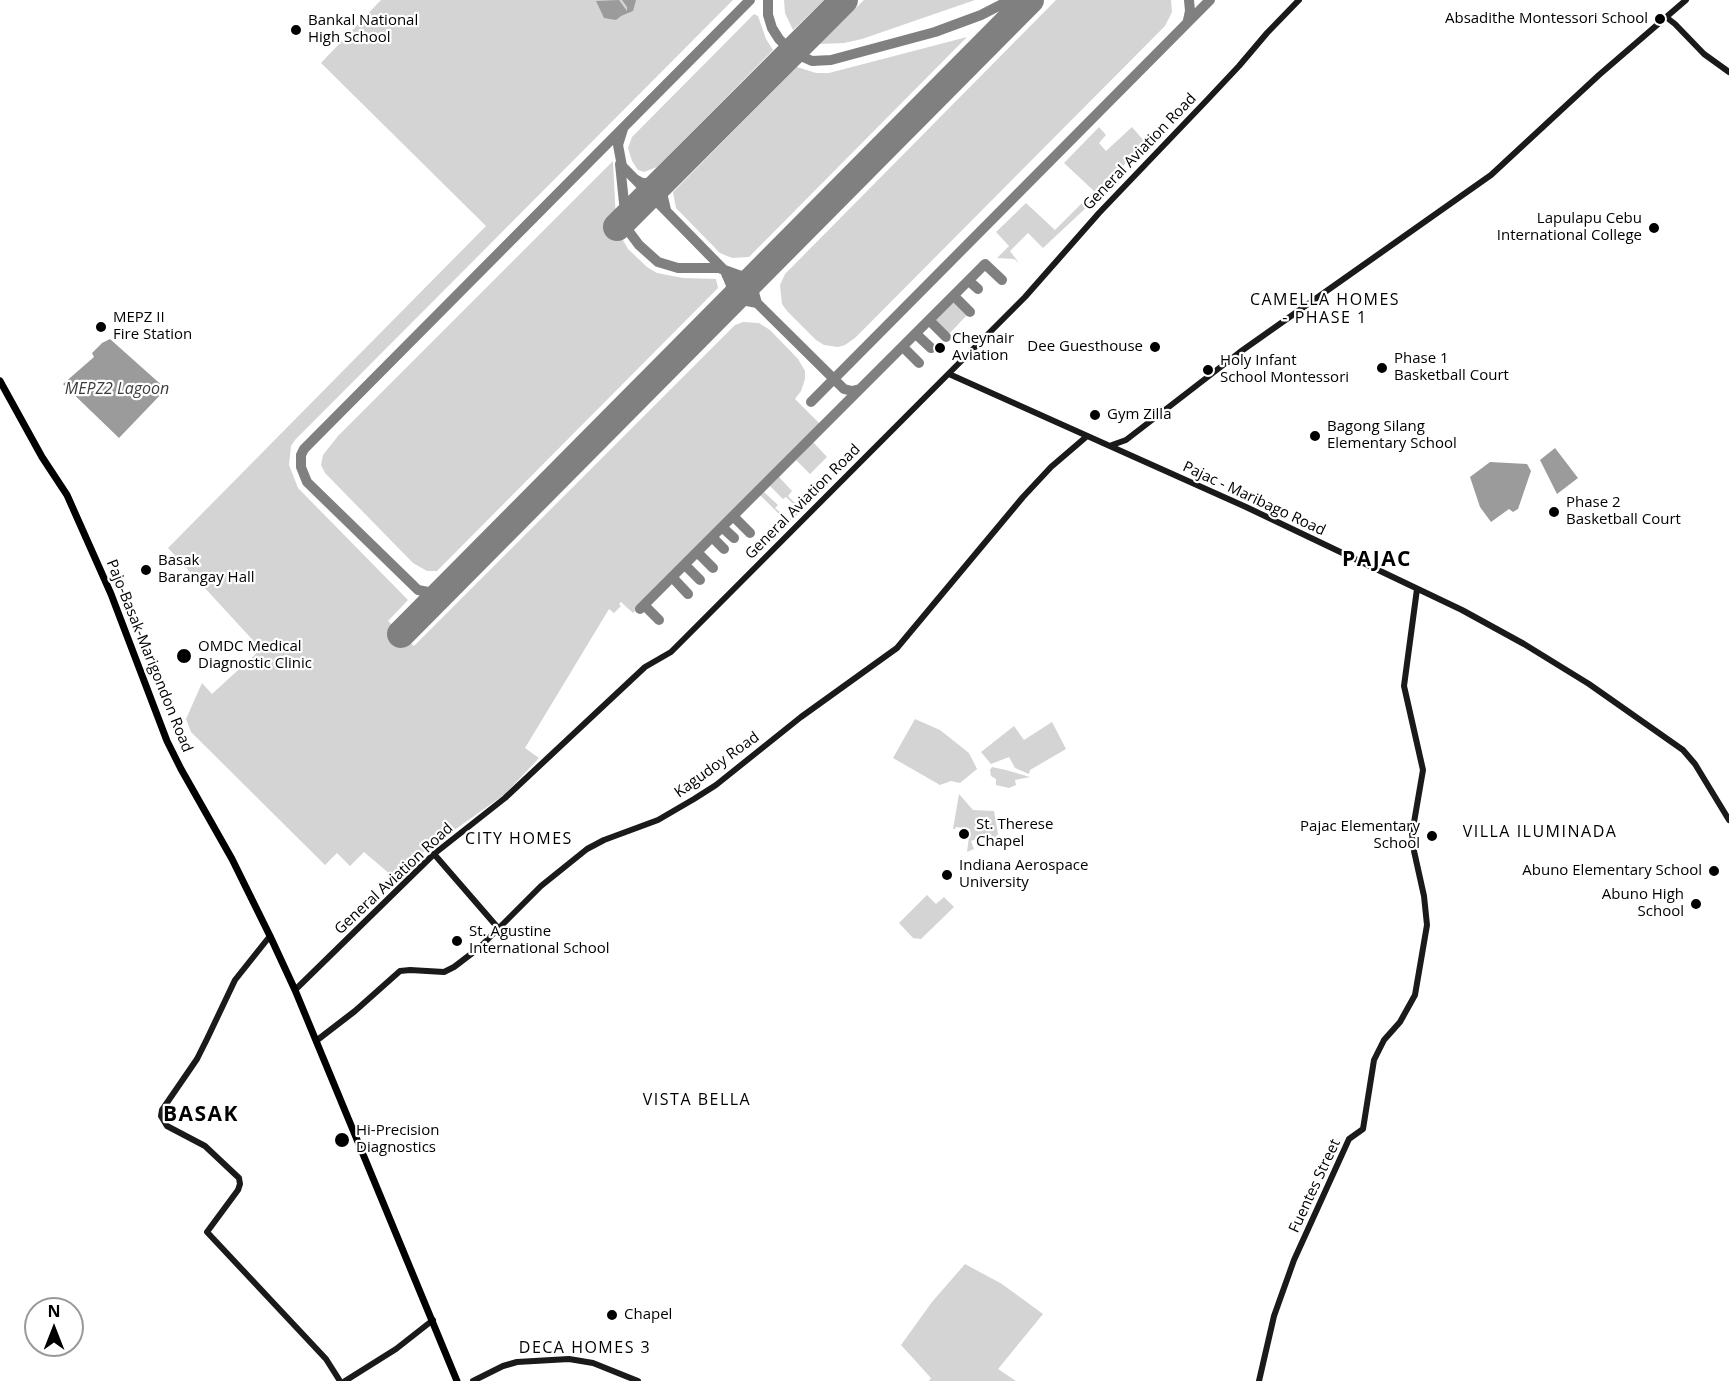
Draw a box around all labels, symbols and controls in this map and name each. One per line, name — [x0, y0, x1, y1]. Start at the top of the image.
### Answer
place label: Absadithe Montessori School — [1445, 10, 1648, 28]
place label: Bankal National High School — [308, 12, 418, 47]
marker: Absadithe Montessori School — [1653, 12, 1667, 26]
marker: Bankal National High School — [289, 23, 303, 37]
street label: General Aviation Road — [1080, 90, 1200, 214]
place label: Lapulapu Cebu International College — [1497, 210, 1642, 245]
marker: Lapulapu Cebu International College — [1647, 221, 1661, 235]
district label: CAMELLA HOMES - PHASE 1 — [1250, 290, 1400, 328]
place label: MEPZ II Fire Station — [113, 309, 192, 344]
marker: MEPZ II Fire Station — [94, 320, 108, 334]
place label: Cheynair Aviation — [952, 330, 1014, 365]
place label: Dee Guesthouse — [1027, 338, 1143, 356]
marker: Dee Guesthouse — [1148, 340, 1162, 354]
marker: Cheynair Aviation — [933, 341, 947, 355]
place label: Phase 1 Basketball Court — [1394, 350, 1509, 385]
place label: Holy Infant School Montessori — [1220, 352, 1349, 387]
marker: Phase 1 Basketball Court — [1375, 361, 1389, 375]
marker: Holy Infant School Montessori — [1201, 363, 1215, 377]
water label: MEPZ2 Lagoon — [65, 379, 169, 399]
place label: Gym Zilla — [1107, 406, 1171, 424]
marker: Gym Zilla — [1088, 408, 1102, 422]
place label: Bagong Silang Elementary School — [1327, 418, 1457, 453]
marker: Bagong Silang Elementary School — [1308, 429, 1322, 443]
street label: General Aviation Road — [742, 441, 864, 563]
street label: Pajac - Maribago Road — [1180, 458, 1328, 540]
place label: Phase 2 Basketball Court — [1566, 494, 1681, 529]
marker: Phase 2 Basketball Court — [1547, 505, 1561, 519]
district label: PAJAC — [1342, 547, 1412, 573]
place label: Basak Barangay Hall — [158, 552, 255, 587]
street label: Pajo-Basak-Marigondon Road — [102, 557, 196, 755]
marker: Basak Barangay Hall — [139, 563, 153, 577]
place label: OMDC Medical Diagnostic Clinic — [198, 638, 312, 673]
marker: OMDC Medical Diagnostic Clinic — [175, 647, 193, 665]
street label: Kagudoy Road — [671, 728, 763, 802]
place label: St. Therese Chapel — [976, 816, 1053, 851]
place label: Pajac Elementary School — [1300, 818, 1420, 853]
street label: General Aviation Road — [331, 819, 457, 939]
district label: VILLA ILUMINADA — [1463, 822, 1617, 842]
marker: St. Therese Chapel — [957, 827, 971, 841]
district label: CITY HOMES — [465, 829, 573, 849]
marker: Pajac Elementary School — [1425, 829, 1439, 843]
place label: Indiana Aerospace University — [959, 857, 1088, 892]
place label: Abuno Elementary School — [1522, 862, 1702, 880]
marker: Abuno Elementary School — [1707, 864, 1721, 878]
marker: Indiana Aerospace University — [940, 868, 954, 882]
place label: Abuno High School — [1602, 886, 1684, 921]
marker: Abuno High School — [1689, 897, 1703, 911]
place label: St. Agustine International School — [469, 923, 610, 958]
marker: St. Agustine International School — [450, 934, 464, 948]
district label: VISTA BELLA — [643, 1090, 751, 1110]
district label: BASAK — [163, 1102, 239, 1128]
place label: Hi-Precision Diagnostics — [356, 1122, 439, 1157]
marker: Hi-Precision Diagnostics — [333, 1131, 351, 1149]
street label: Fuentes Street — [1285, 1136, 1345, 1236]
north arrow — [24, 1297, 84, 1357]
text: N — [47, 1300, 61, 1322]
place label: Chapel — [624, 1306, 672, 1324]
marker: Chapel — [605, 1308, 619, 1322]
district label: DECA HOMES 3 — [519, 1338, 651, 1358]

